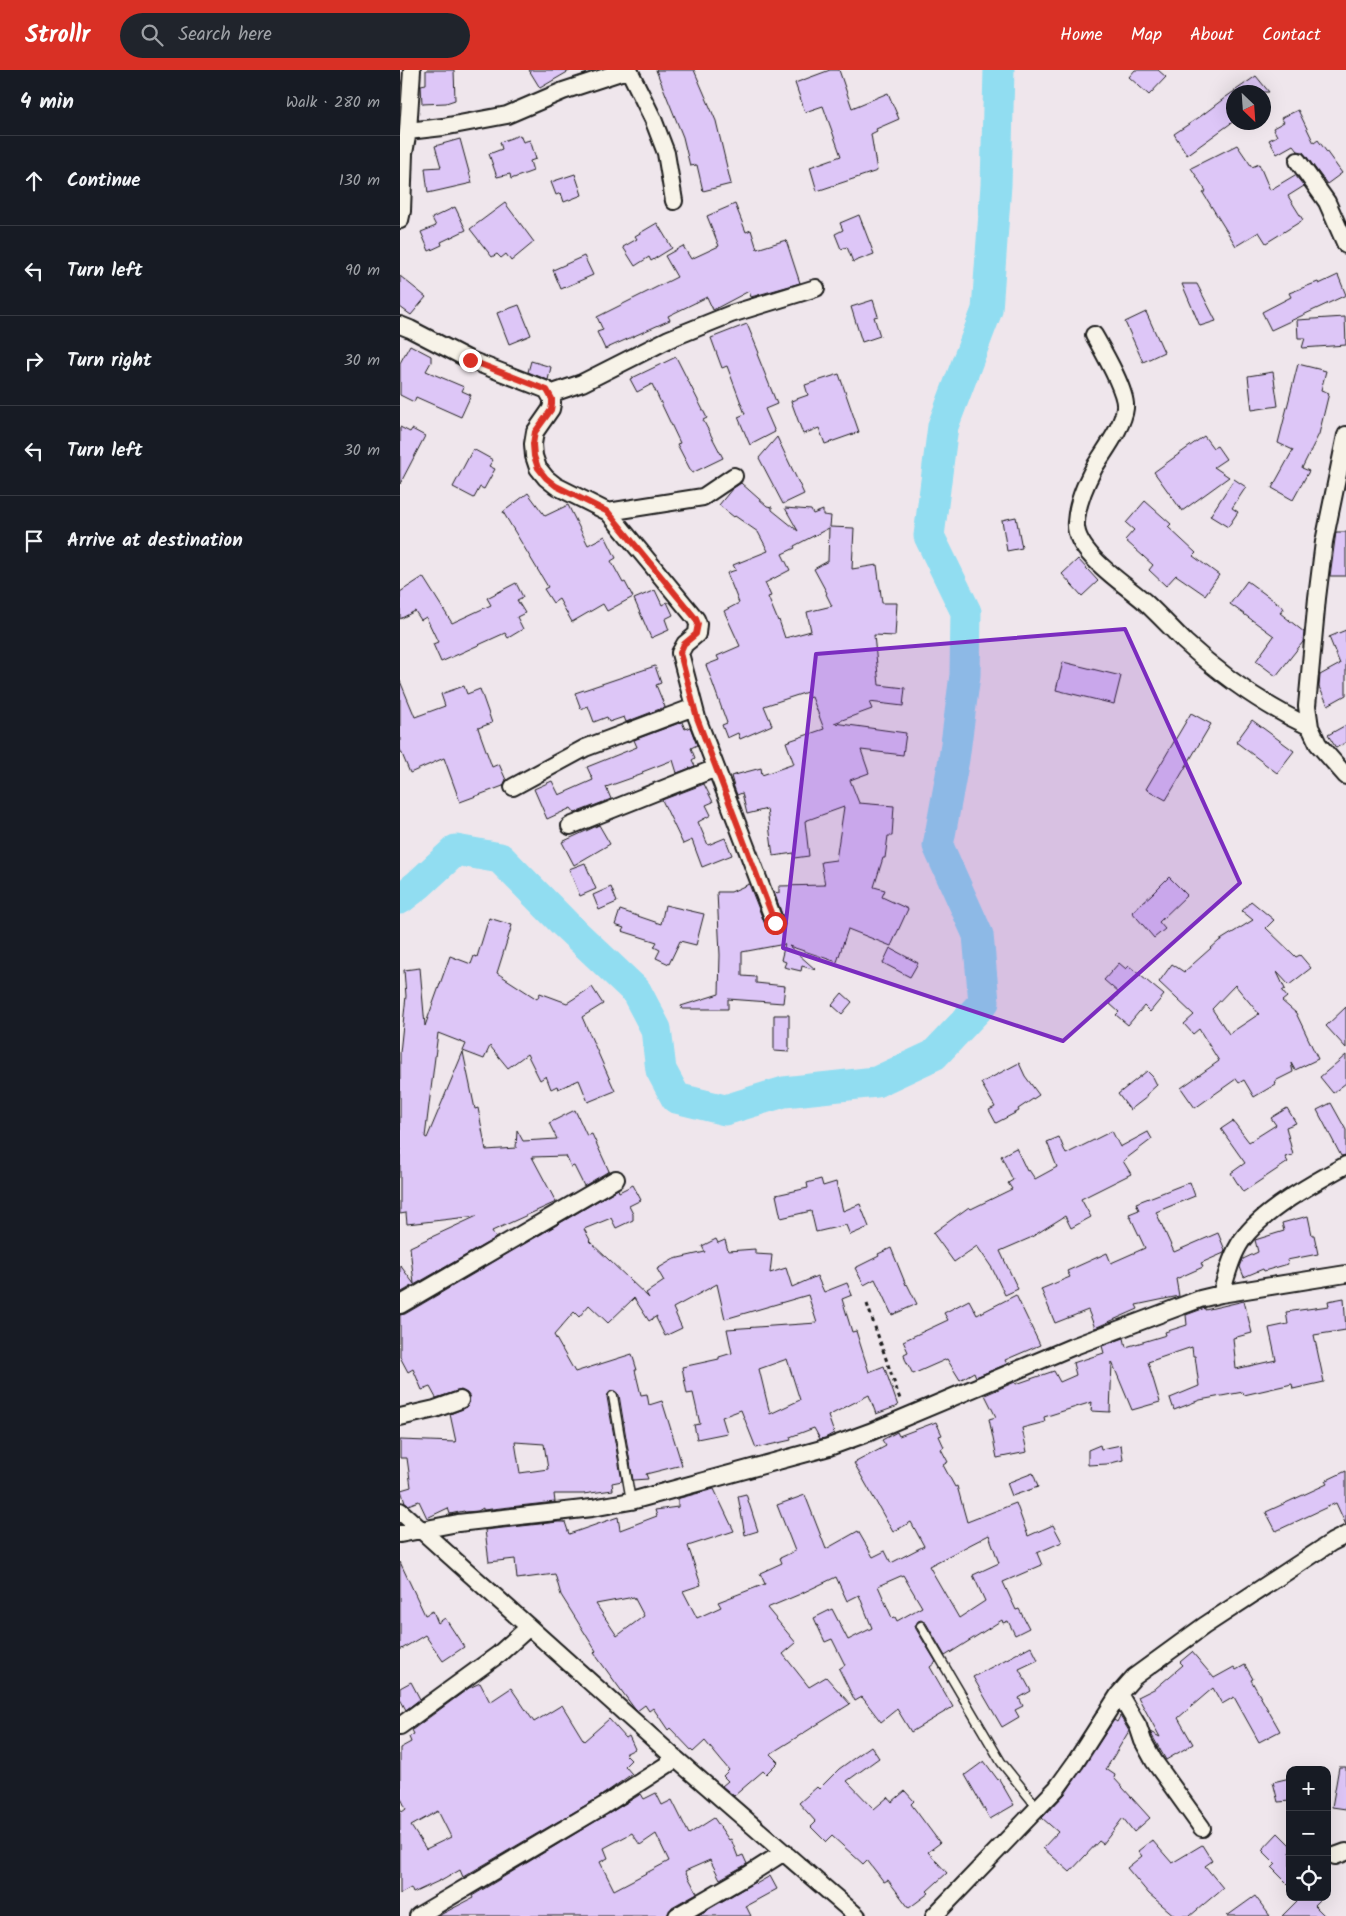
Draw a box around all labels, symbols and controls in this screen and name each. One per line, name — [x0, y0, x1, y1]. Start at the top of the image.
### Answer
search box — [120, 13, 470, 58]
text: Strollr — [25, 16, 90, 55]
text: Search here — [178, 20, 272, 50]
icon: search — [138, 21, 166, 49]
text: Home — [1060, 21, 1103, 50]
text: Map — [1131, 21, 1162, 50]
text: About — [1190, 21, 1234, 50]
text: Contact — [1262, 21, 1321, 50]
north arrow — [1226, 85, 1271, 130]
text: 4 min — [20, 86, 74, 119]
text: Walk · 280 m — [286, 90, 380, 115]
text: Continue — [67, 166, 140, 196]
icon: ahead — [20, 167, 48, 195]
text: 130 m — [339, 168, 380, 193]
text: Turn left — [67, 256, 142, 286]
icon: left — [20, 257, 48, 285]
text: 90 m — [345, 258, 380, 283]
text: Turn right — [67, 346, 152, 376]
icon: right — [20, 347, 48, 375]
text: 30 m — [344, 348, 380, 373]
route end — [459, 349, 482, 372]
text: Turn left — [67, 436, 142, 466]
icon: left — [20, 437, 48, 465]
text: 30 m — [344, 438, 380, 463]
text: Arrive at destination — [67, 526, 243, 556]
icon: arrive — [20, 527, 48, 555]
route start — [764, 912, 787, 935]
map controls — [1286, 1766, 1331, 1901]
button: + — [1286, 1766, 1331, 1811]
button: − — [1286, 1811, 1331, 1856]
button: locate — [1286, 1856, 1331, 1901]

